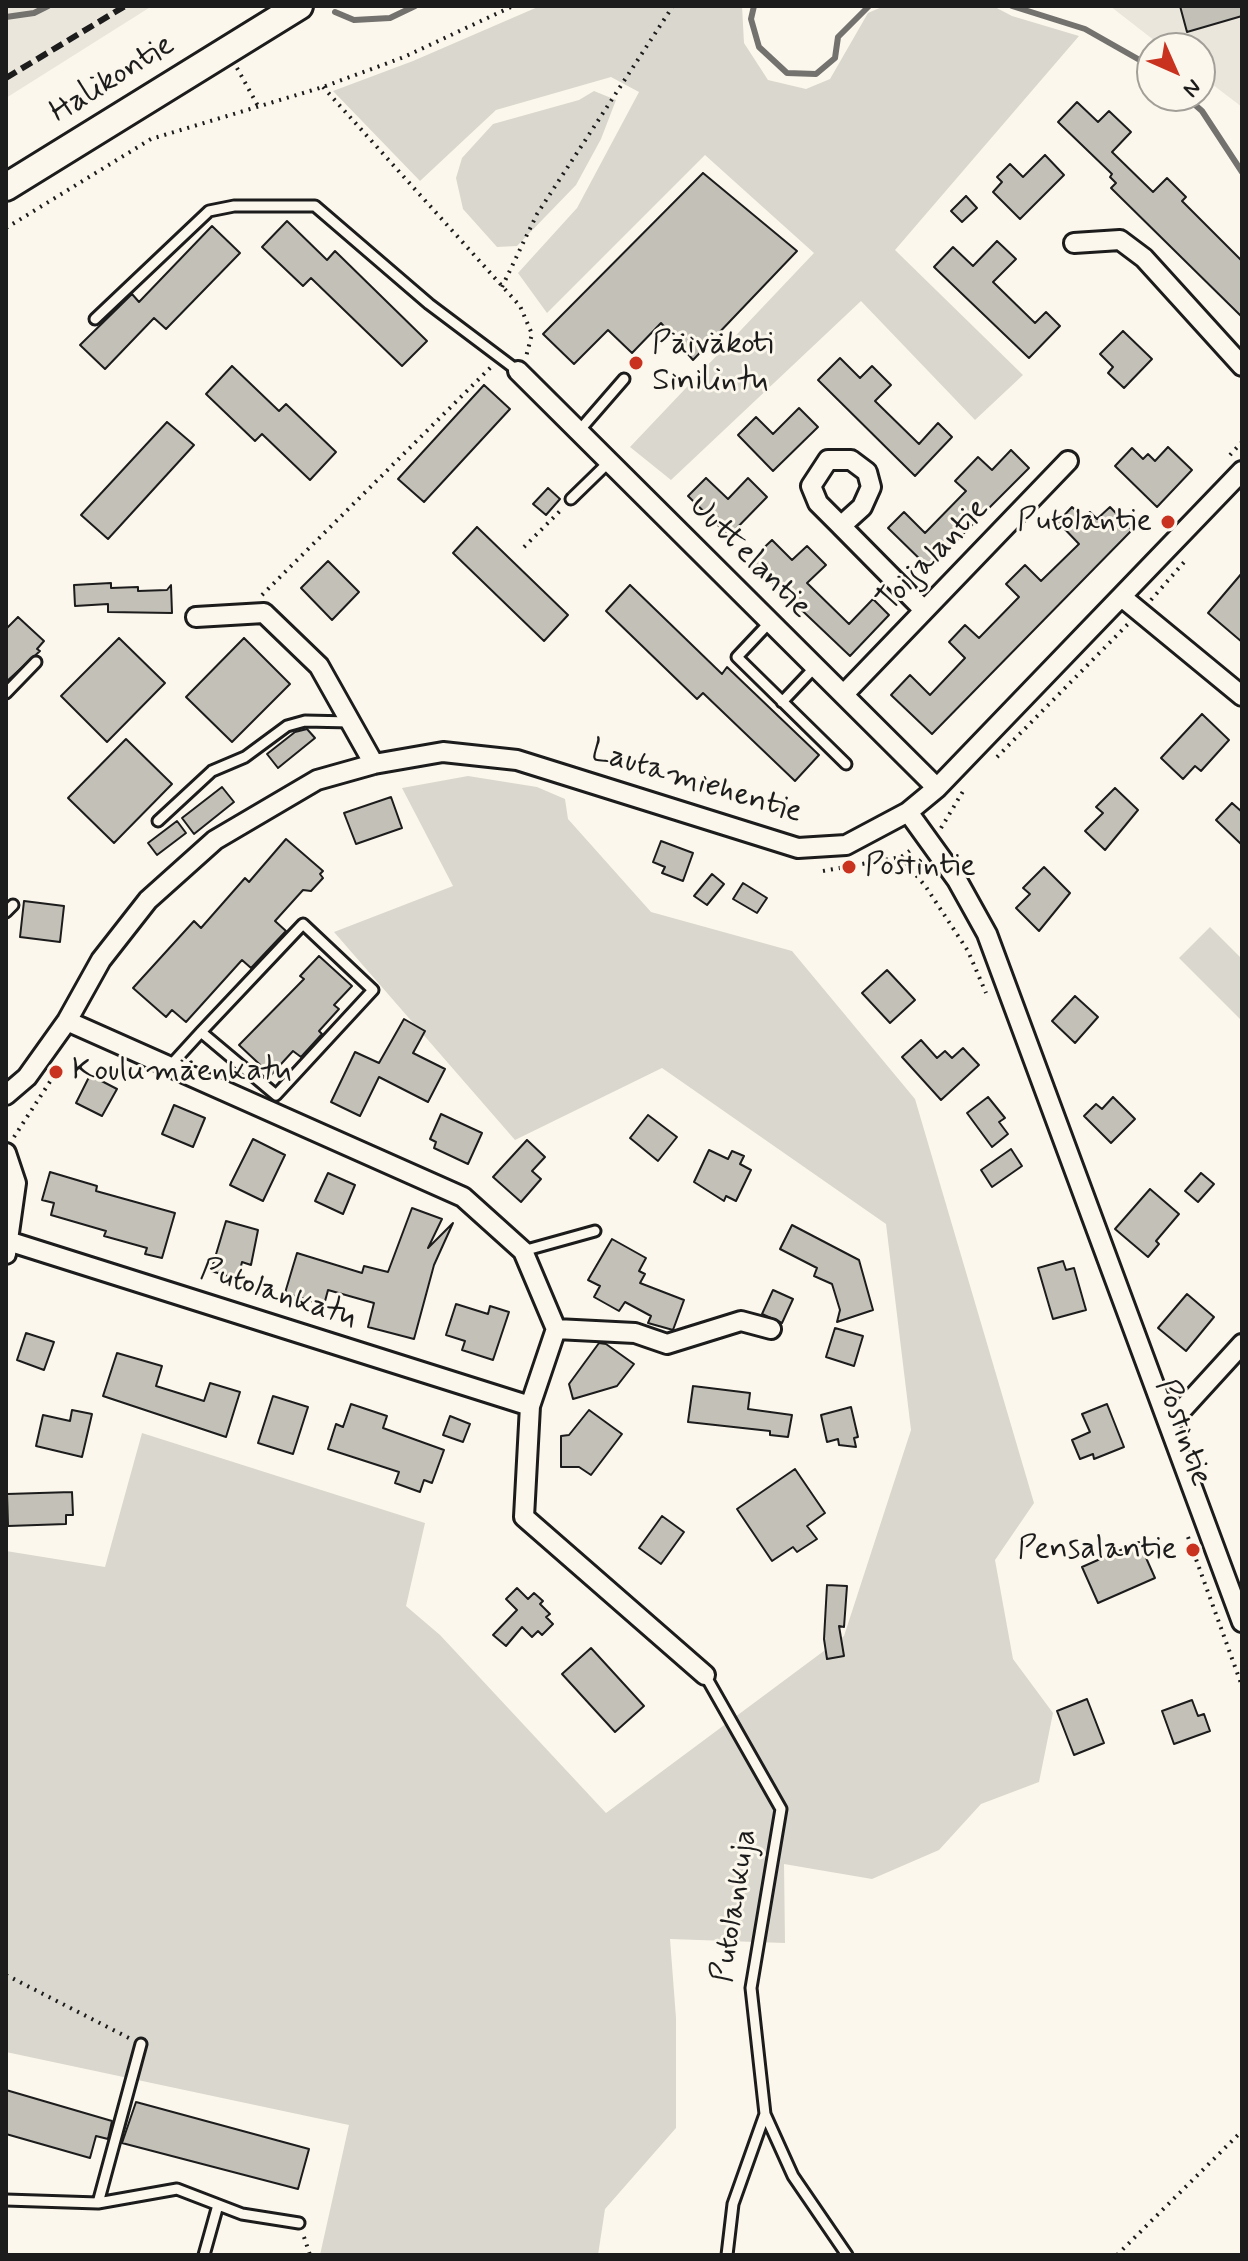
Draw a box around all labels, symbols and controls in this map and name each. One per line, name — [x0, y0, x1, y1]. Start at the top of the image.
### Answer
street label: Halikontie — [44, 27, 182, 133]
north arrow — [1136, 32, 1216, 112]
text: N — [1176, 72, 1207, 103]
place label: Päiväkoti Sinilintu — [652, 326, 773, 401]
marker: Päiväkoti Sinilintu — [627, 354, 645, 372]
street label: Uuttelantie — [680, 489, 818, 627]
street label: Toijalantie — [870, 491, 998, 621]
place label: Putolantie — [1017, 503, 1152, 541]
marker: Putolantie — [1159, 513, 1177, 531]
street label: Lautamiehentie — [586, 733, 806, 833]
place label: Postintie — [865, 848, 976, 886]
marker: Postintie — [840, 858, 858, 876]
place label: Koulumäenkatu — [72, 1053, 291, 1091]
marker: Koulumäenkatu — [47, 1063, 65, 1081]
street label: Putolankatu — [195, 1252, 361, 1338]
street label: Postintie — [1145, 1374, 1219, 1492]
place label: Pensalantie — [1018, 1531, 1177, 1569]
marker: Pensalantie — [1184, 1541, 1202, 1559]
street label: Putolankuja — [705, 1827, 767, 1985]

